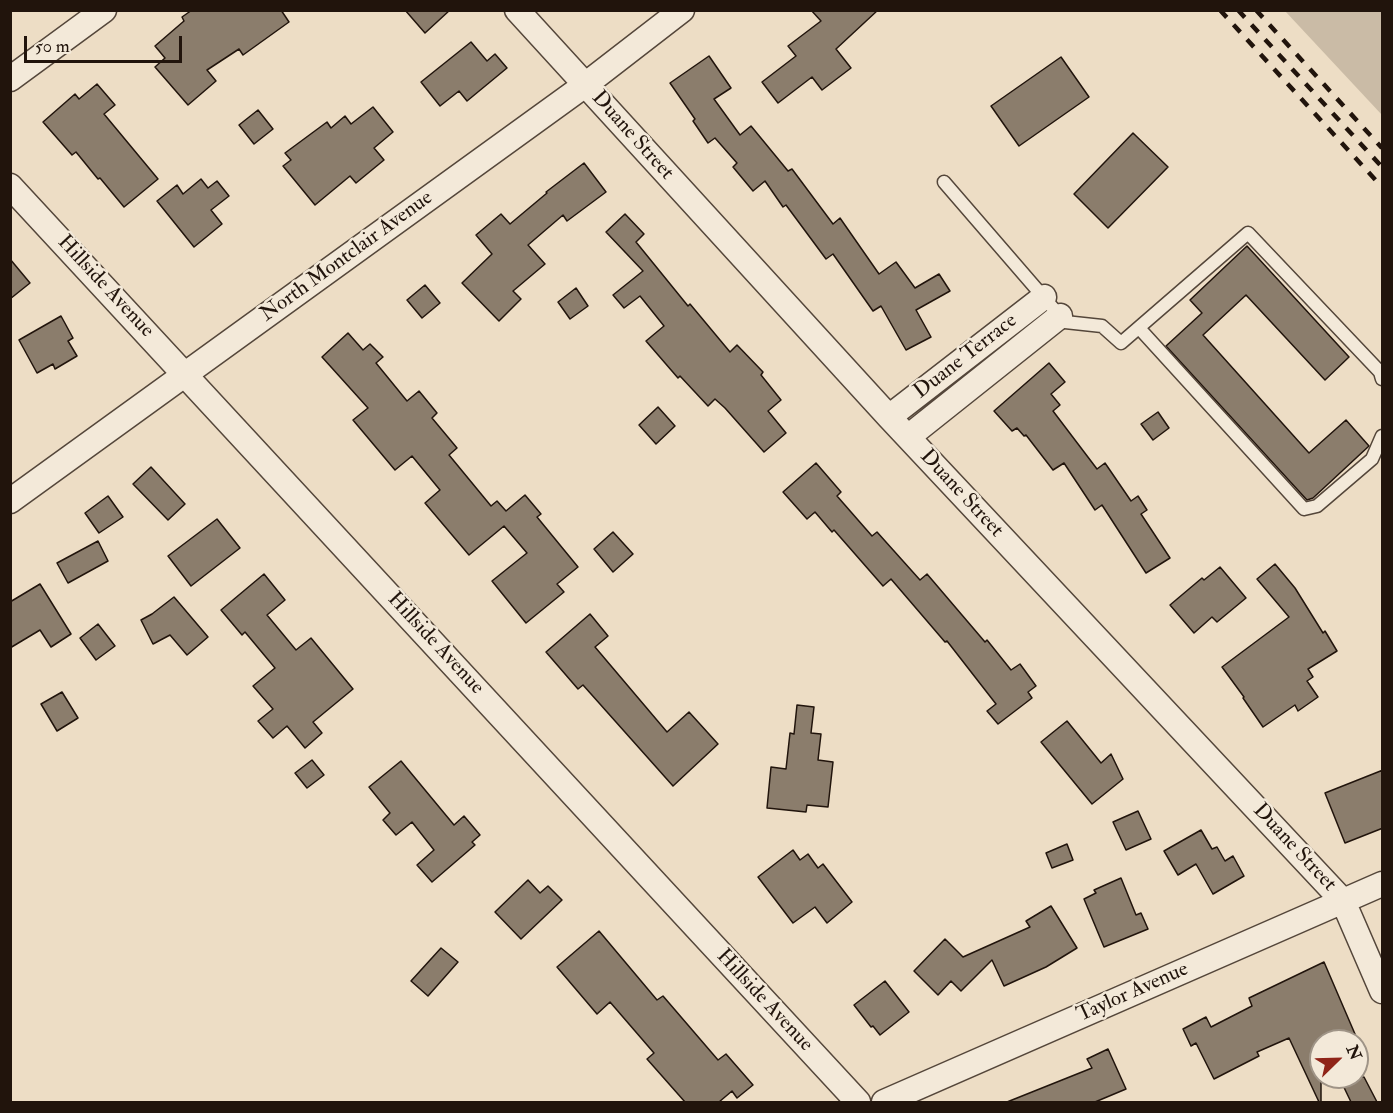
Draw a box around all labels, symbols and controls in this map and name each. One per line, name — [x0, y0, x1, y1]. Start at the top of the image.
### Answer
scale bar — [27, 24, 184, 62]
text: 50 m — [35, 35, 70, 58]
street label: Duane Street — [585, 86, 679, 186]
street label: North Montclair Avenue — [256, 186, 438, 328]
street label: Hillside Avenue — [51, 231, 159, 343]
street label: Duane Terrace — [909, 309, 1023, 405]
street label: Duane Street — [914, 445, 1008, 543]
street label: Hillside Avenue — [381, 588, 489, 700]
street label: Duane Street — [1247, 799, 1341, 897]
street label: Hillside Avenue — [710, 945, 818, 1057]
street label: Taylor Avenue — [1073, 957, 1193, 1029]
north arrow — [1309, 1029, 1369, 1089]
text: N — [1342, 1042, 1366, 1063]

